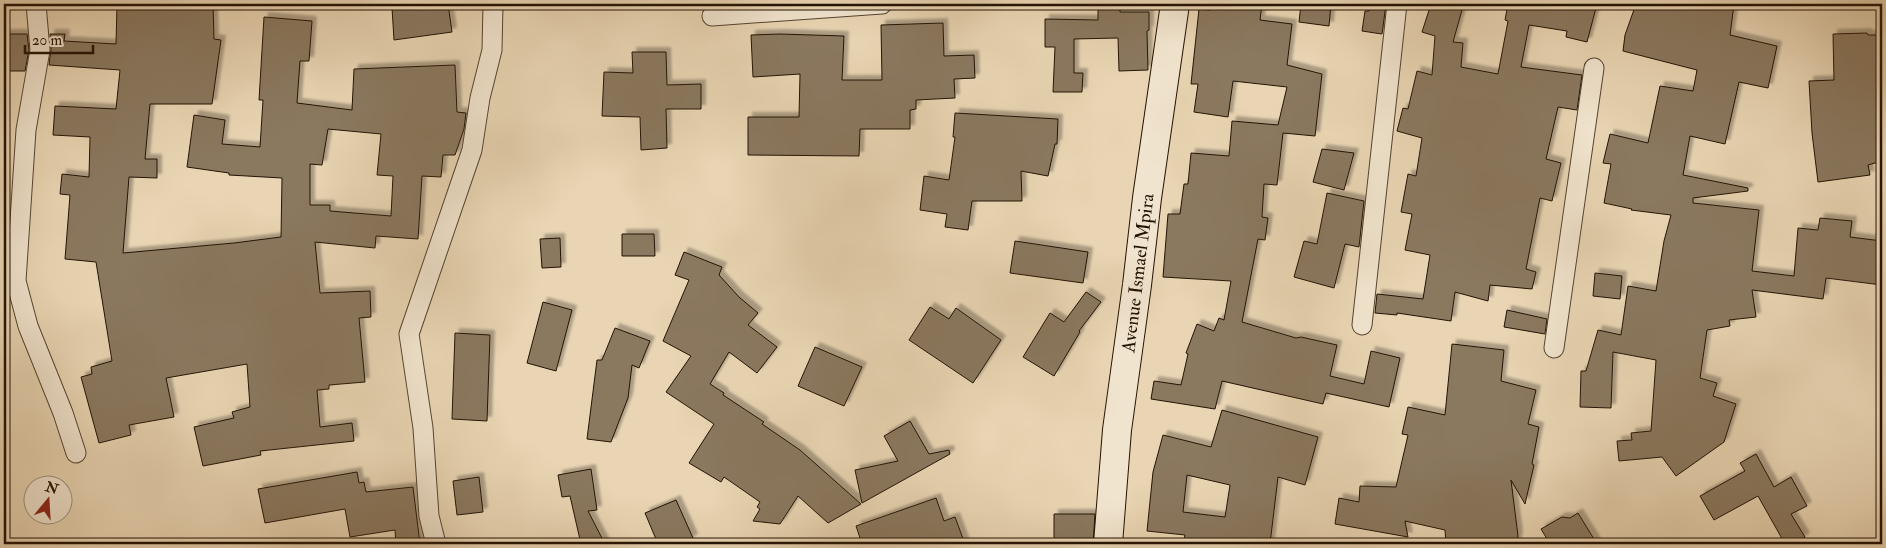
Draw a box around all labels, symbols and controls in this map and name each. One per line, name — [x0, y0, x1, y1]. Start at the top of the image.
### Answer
scale bar — [25, 22, 92, 54]
text: 20 m — [32, 31, 62, 50]
street label: Avenue Ismael Mpira — [1116, 192, 1161, 355]
north arrow — [22, 476, 72, 526]
text: N — [42, 478, 61, 498]

